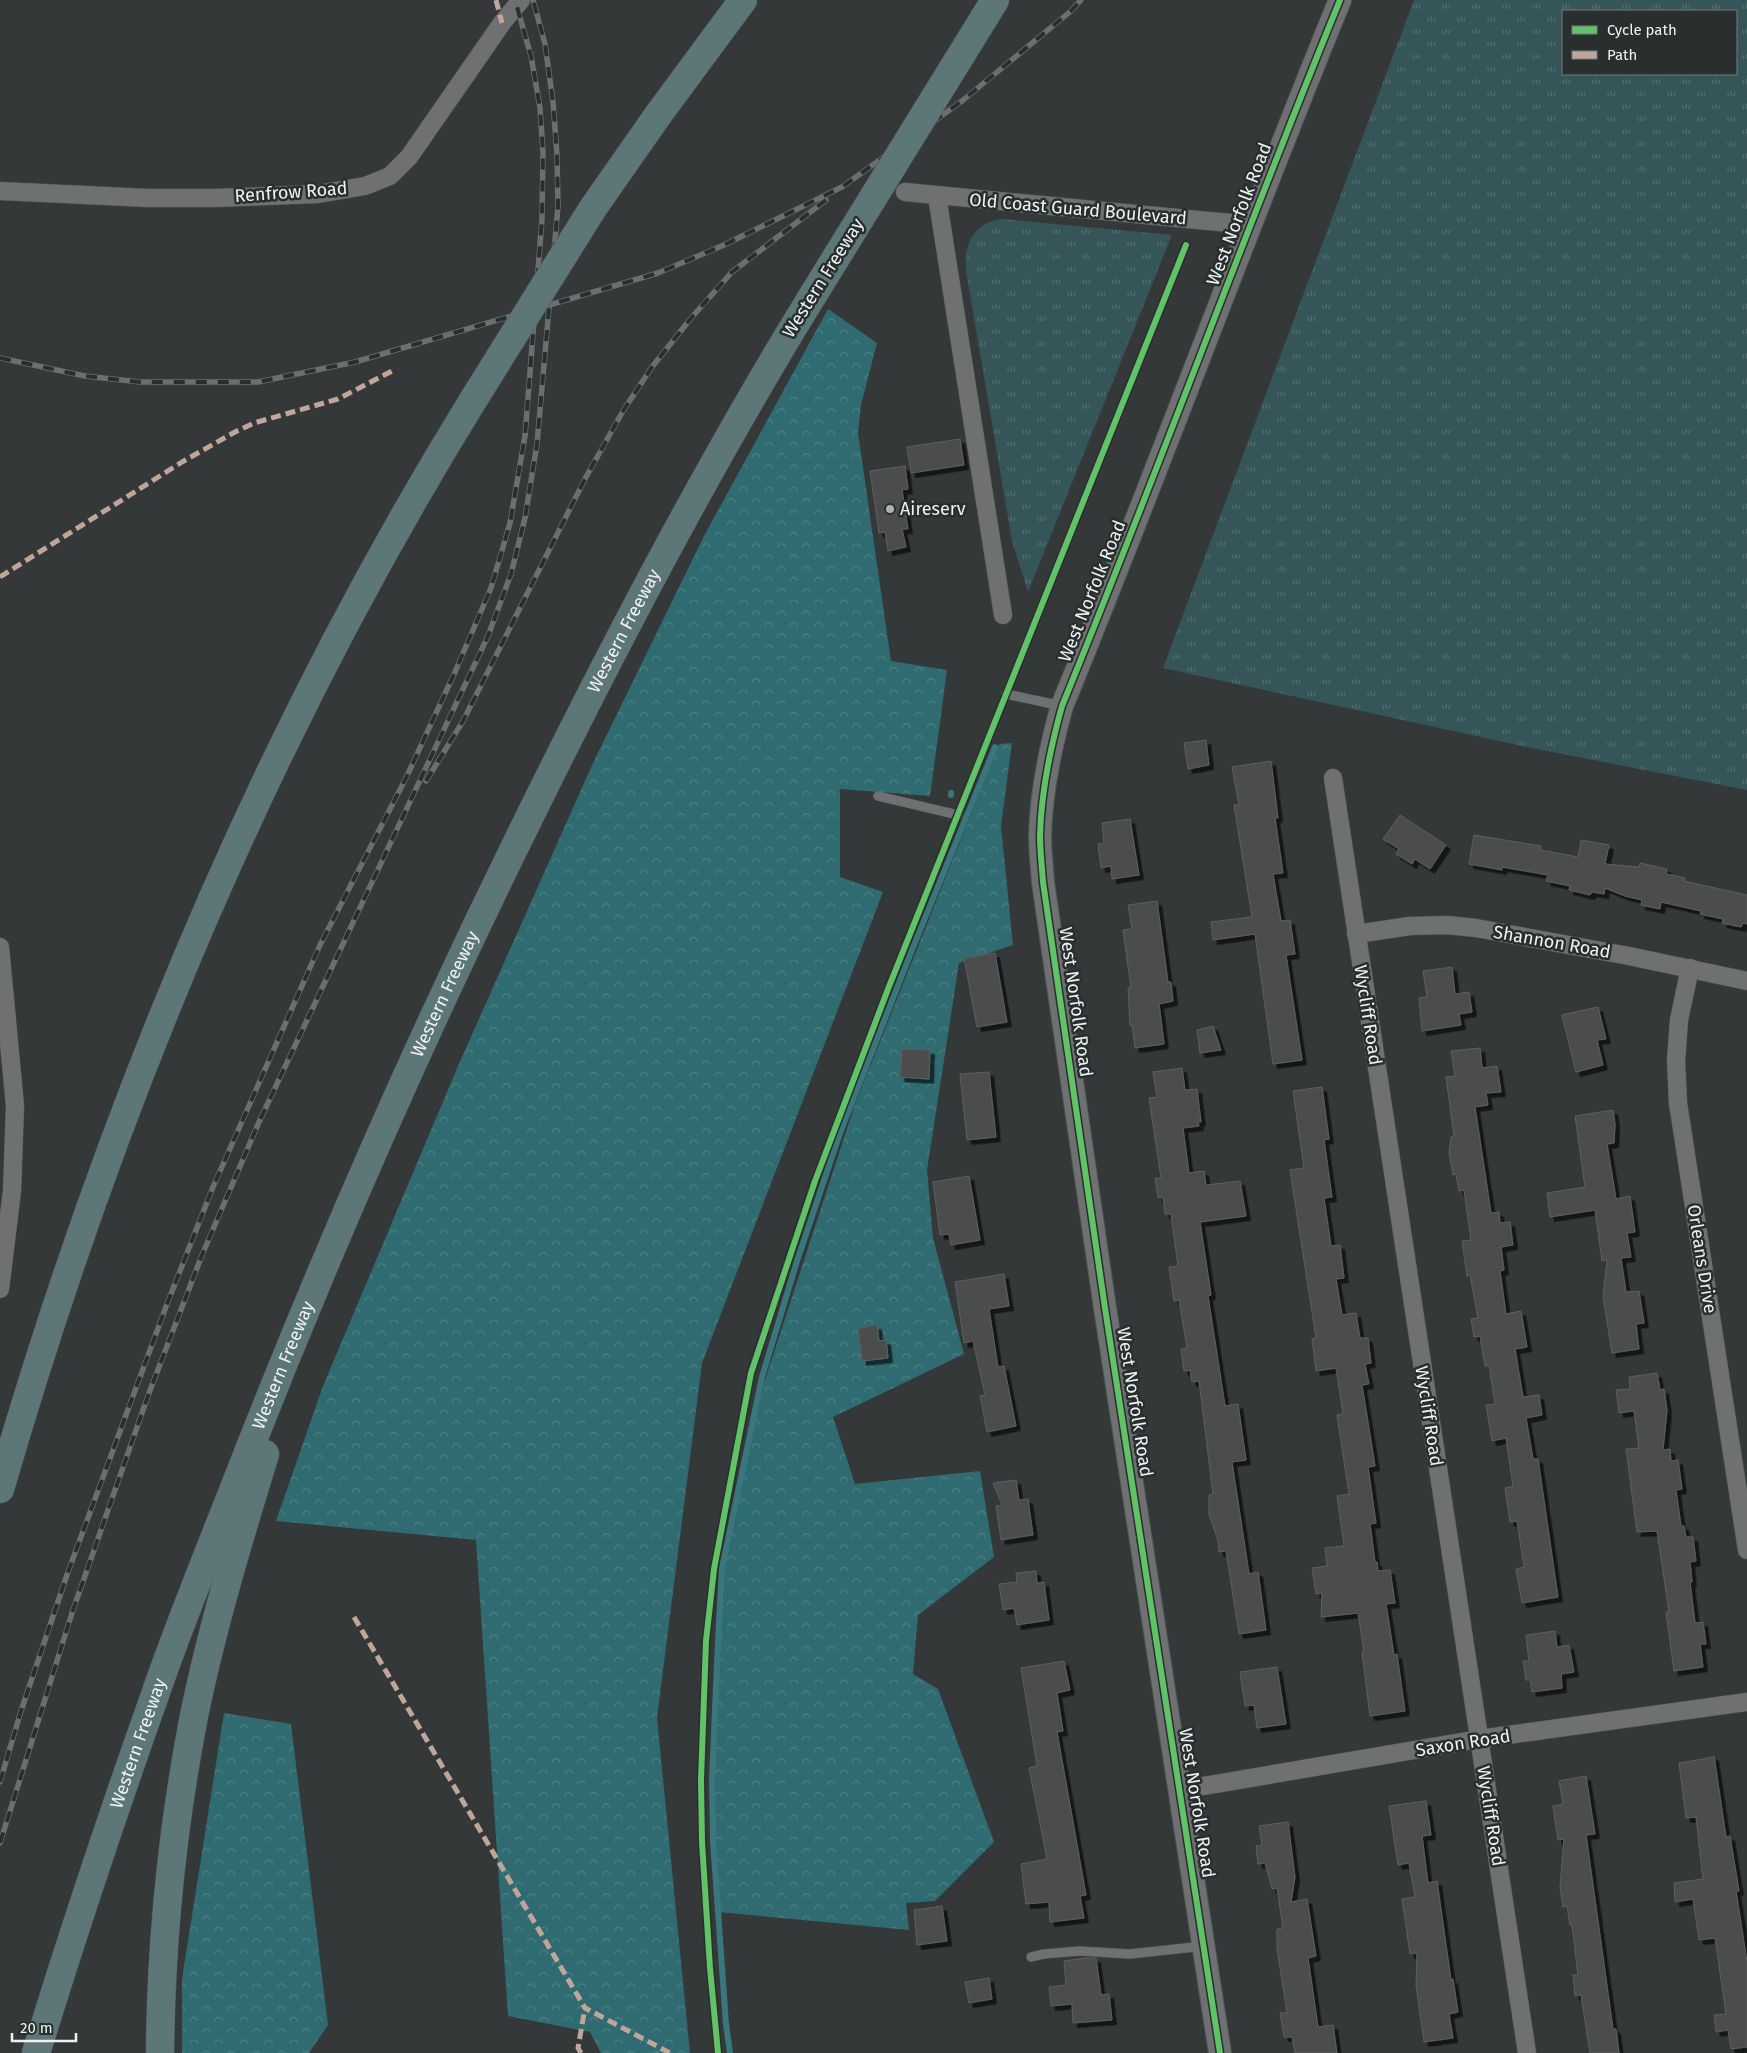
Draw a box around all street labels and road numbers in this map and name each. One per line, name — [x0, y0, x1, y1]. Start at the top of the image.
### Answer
street label: West Norfolk Road — [1202, 140, 1276, 288]
street label: Renfrow Road — [234, 177, 348, 207]
street label: Old Coast Guard Boulevard — [968, 189, 1188, 229]
street label: Western Freeway — [778, 214, 869, 342]
street label: West Norfolk Road — [1054, 517, 1130, 665]
street label: Western Freeway — [583, 565, 665, 696]
street label: Shannon Road — [1492, 921, 1612, 963]
street label: West Norfolk Road — [1055, 926, 1097, 1078]
street label: Western Freeway — [406, 927, 484, 1061]
street label: Wycliff Road — [1349, 963, 1387, 1067]
street label: Orleans Drive — [1683, 1203, 1721, 1315]
street label: Western Freeway — [247, 1298, 319, 1433]
street label: West Norfolk Road — [1112, 1326, 1158, 1478]
street label: Wycliff Road — [1410, 1364, 1448, 1468]
street label: Western Freeway — [105, 1675, 171, 1811]
street label: Saxon Road — [1414, 1725, 1512, 1761]
street label: West Norfolk Road — [1174, 1727, 1220, 1879]
street label: Wycliff Road — [1472, 1764, 1510, 1868]

